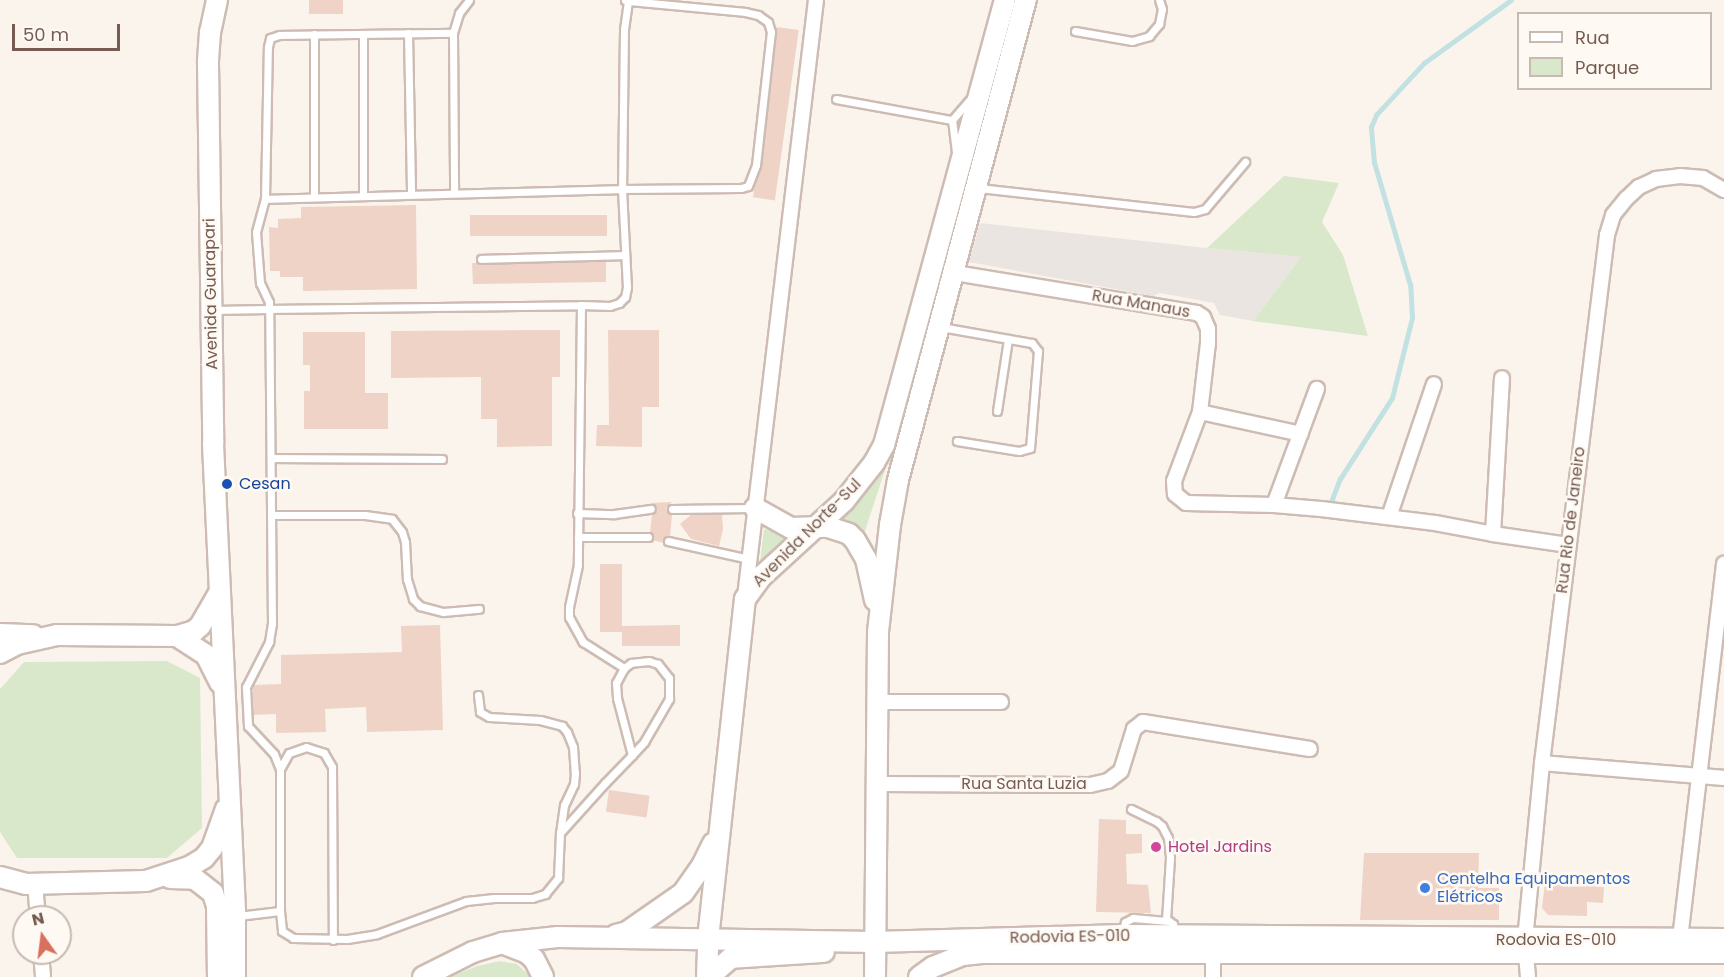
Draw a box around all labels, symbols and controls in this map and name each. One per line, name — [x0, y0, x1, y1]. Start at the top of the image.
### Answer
scale bar — [15, 12, 123, 50]
legend — [1517, 12, 1712, 90]
text: 50 m — [23, 22, 69, 47]
text: Rua — [1575, 25, 1610, 50]
text: Parque — [1575, 55, 1639, 80]
street label: Avenida Guarapari — [200, 218, 222, 370]
street label: Rua Manaus — [1090, 286, 1192, 322]
street label: Rua Rio de Janeiro — [1552, 445, 1590, 595]
place label: Cesan — [239, 474, 291, 494]
street label: Avenida Norte-Sul — [749, 475, 865, 591]
marker: Cesan — [220, 477, 234, 491]
street label: Rua Santa Luzia — [961, 774, 1087, 794]
place label: Hotel Jardins — [1168, 837, 1272, 857]
marker: Hotel Jardins — [1149, 840, 1163, 854]
place label: Centelha Equipamentos Elétricos — [1437, 869, 1630, 907]
marker: Centelha Equipamentos Elétricos — [1418, 881, 1432, 895]
north arrow — [12, 905, 72, 965]
text: N — [29, 906, 47, 932]
street label: Rodovia ES-010 — [1010, 926, 1130, 948]
street label: Rodovia ES-010 — [1496, 930, 1616, 950]

